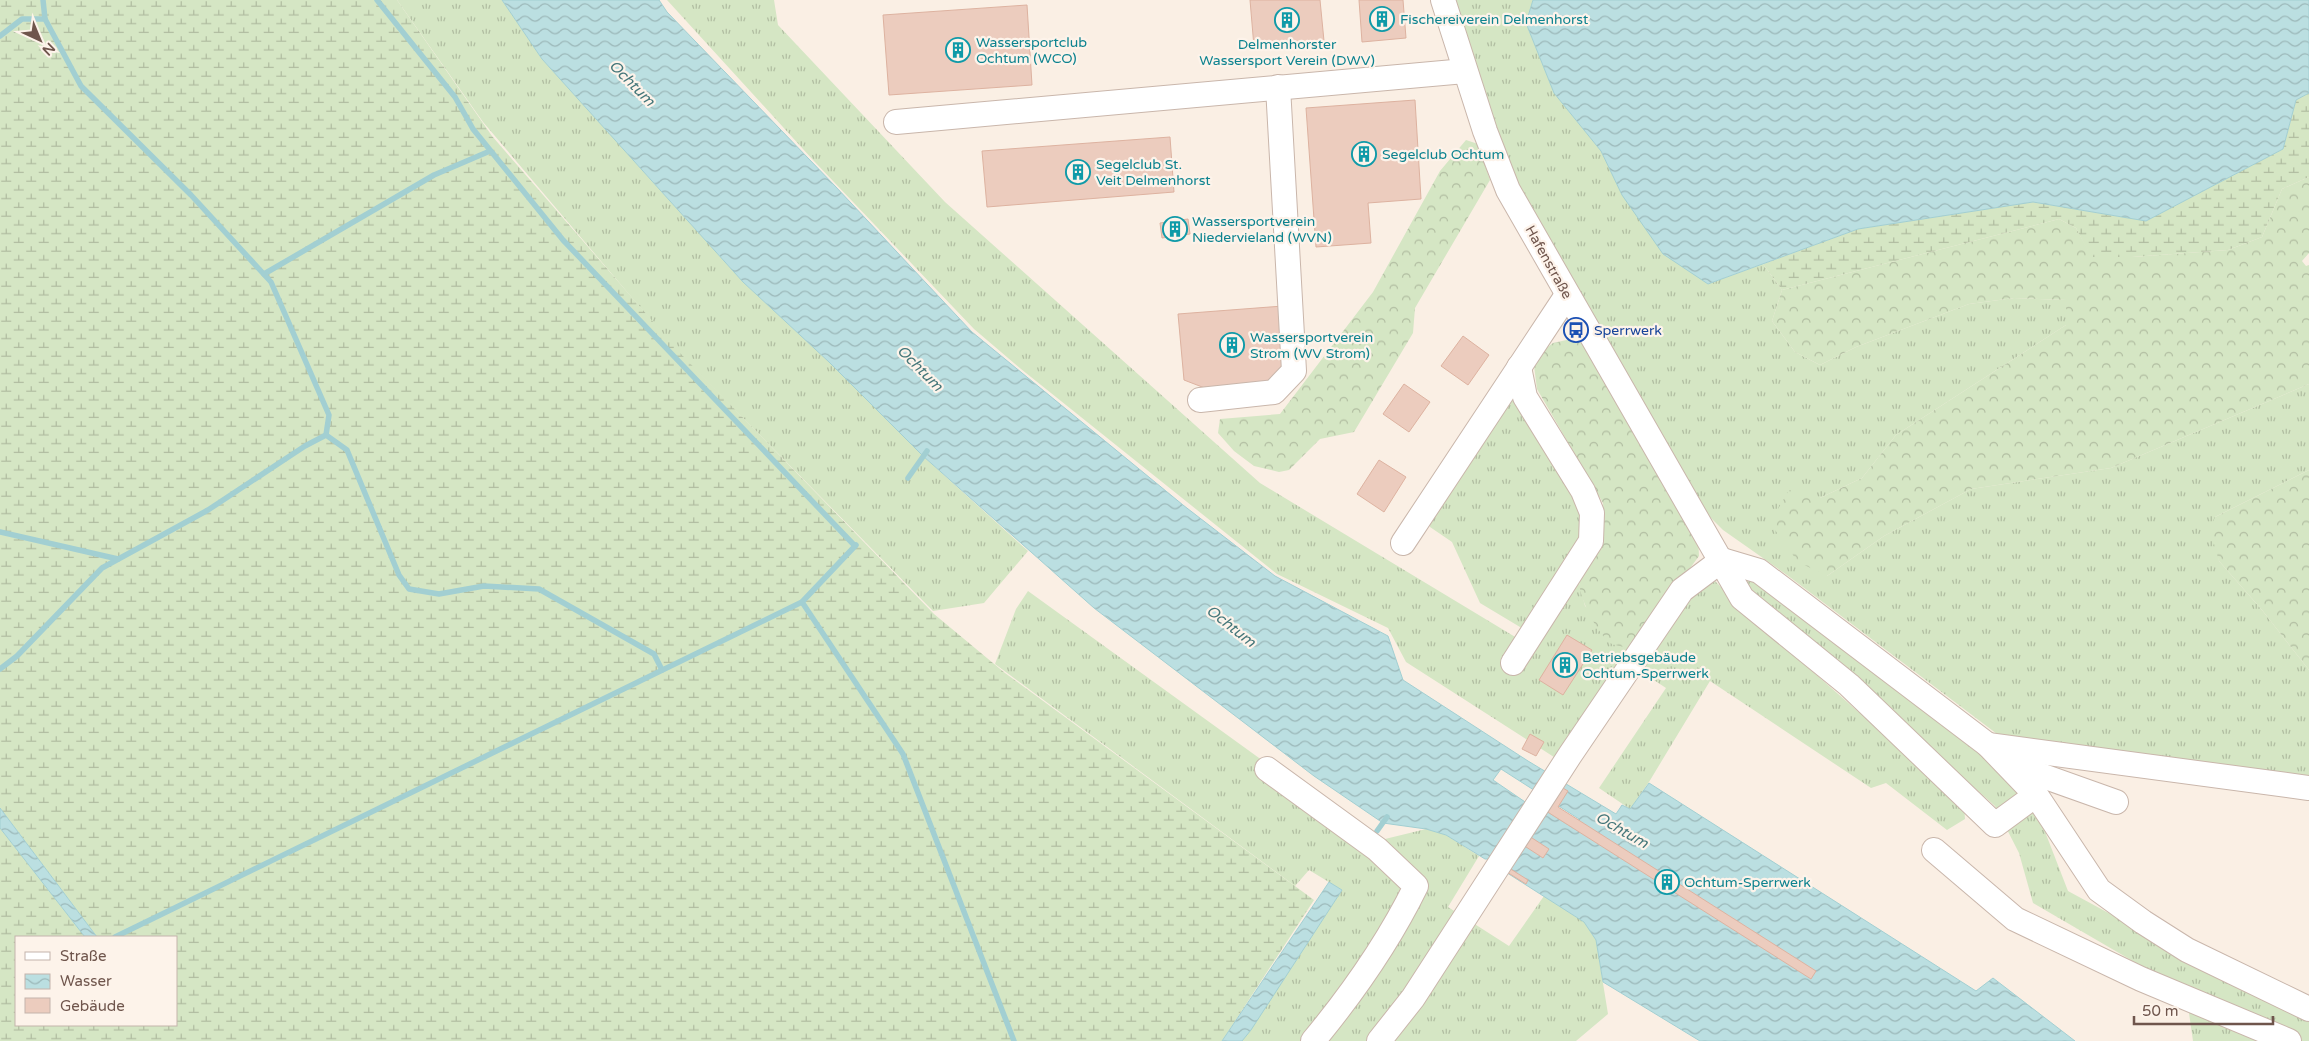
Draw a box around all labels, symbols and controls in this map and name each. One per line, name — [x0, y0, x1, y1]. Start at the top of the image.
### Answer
building icon: Fischereiverein Delmenhorst — [1369, 6, 1395, 32]
building icon: Delmenhorster Wassersport Verein (DWV) — [1274, 7, 1300, 33]
place label: Fischereiverein Delmenhorst — [1400, 11, 1589, 28]
north arrow — [15, 15, 65, 65]
place label: Wassersportclub Ochtum (WCO) — [976, 34, 1087, 67]
place label: Delmenhorster Wassersport Verein (DWV) — [1199, 36, 1375, 69]
building icon: Wassersportclub Ochtum (WCO) — [945, 37, 971, 63]
text: N — [39, 39, 59, 59]
water label: Ochtum — [605, 56, 660, 111]
building icon: Segelclub Ochtum — [1351, 141, 1377, 167]
place label: Segelclub Ochtum — [1382, 146, 1504, 163]
place label: Segelclub St. Veit Delmenhorst — [1096, 156, 1211, 189]
building icon: Segelclub St. Veit Delmenhorst — [1065, 159, 1091, 185]
place label: Wassersportverein Niedervieland (WVN) — [1192, 213, 1332, 246]
building icon: Wassersportverein Niedervieland (WVN) — [1162, 216, 1188, 242]
street label: Hafenstraße — [1521, 223, 1576, 302]
bus stop icon: Sperrwerk — [1563, 317, 1589, 343]
place label: Sperrwerk — [1594, 322, 1662, 339]
place label: Wassersportverein Strom (WV Strom) — [1250, 329, 1373, 362]
building icon: Wassersportverein Strom (WV Strom) — [1219, 332, 1245, 358]
water label: Ochtum — [893, 341, 948, 396]
water label: Ochtum — [1203, 601, 1260, 652]
place label: Betriebsgebäude Ochtum-Sperrwerk — [1582, 649, 1709, 682]
building icon: Betriebsgebäude Ochtum-Sperrwerk — [1552, 652, 1578, 678]
water label: Ochtum — [1593, 808, 1652, 853]
building icon: Ochtum-Sperrwerk — [1654, 869, 1680, 895]
place label: Ochtum-Sperrwerk — [1684, 874, 1811, 891]
legend — [15, 936, 178, 1026]
text: Straße — [60, 947, 106, 965]
text: Wasser — [60, 972, 112, 990]
scale bar — [2134, 994, 2273, 1026]
text: Gebäude — [60, 997, 125, 1015]
text: 50 m — [2142, 1002, 2179, 1020]

